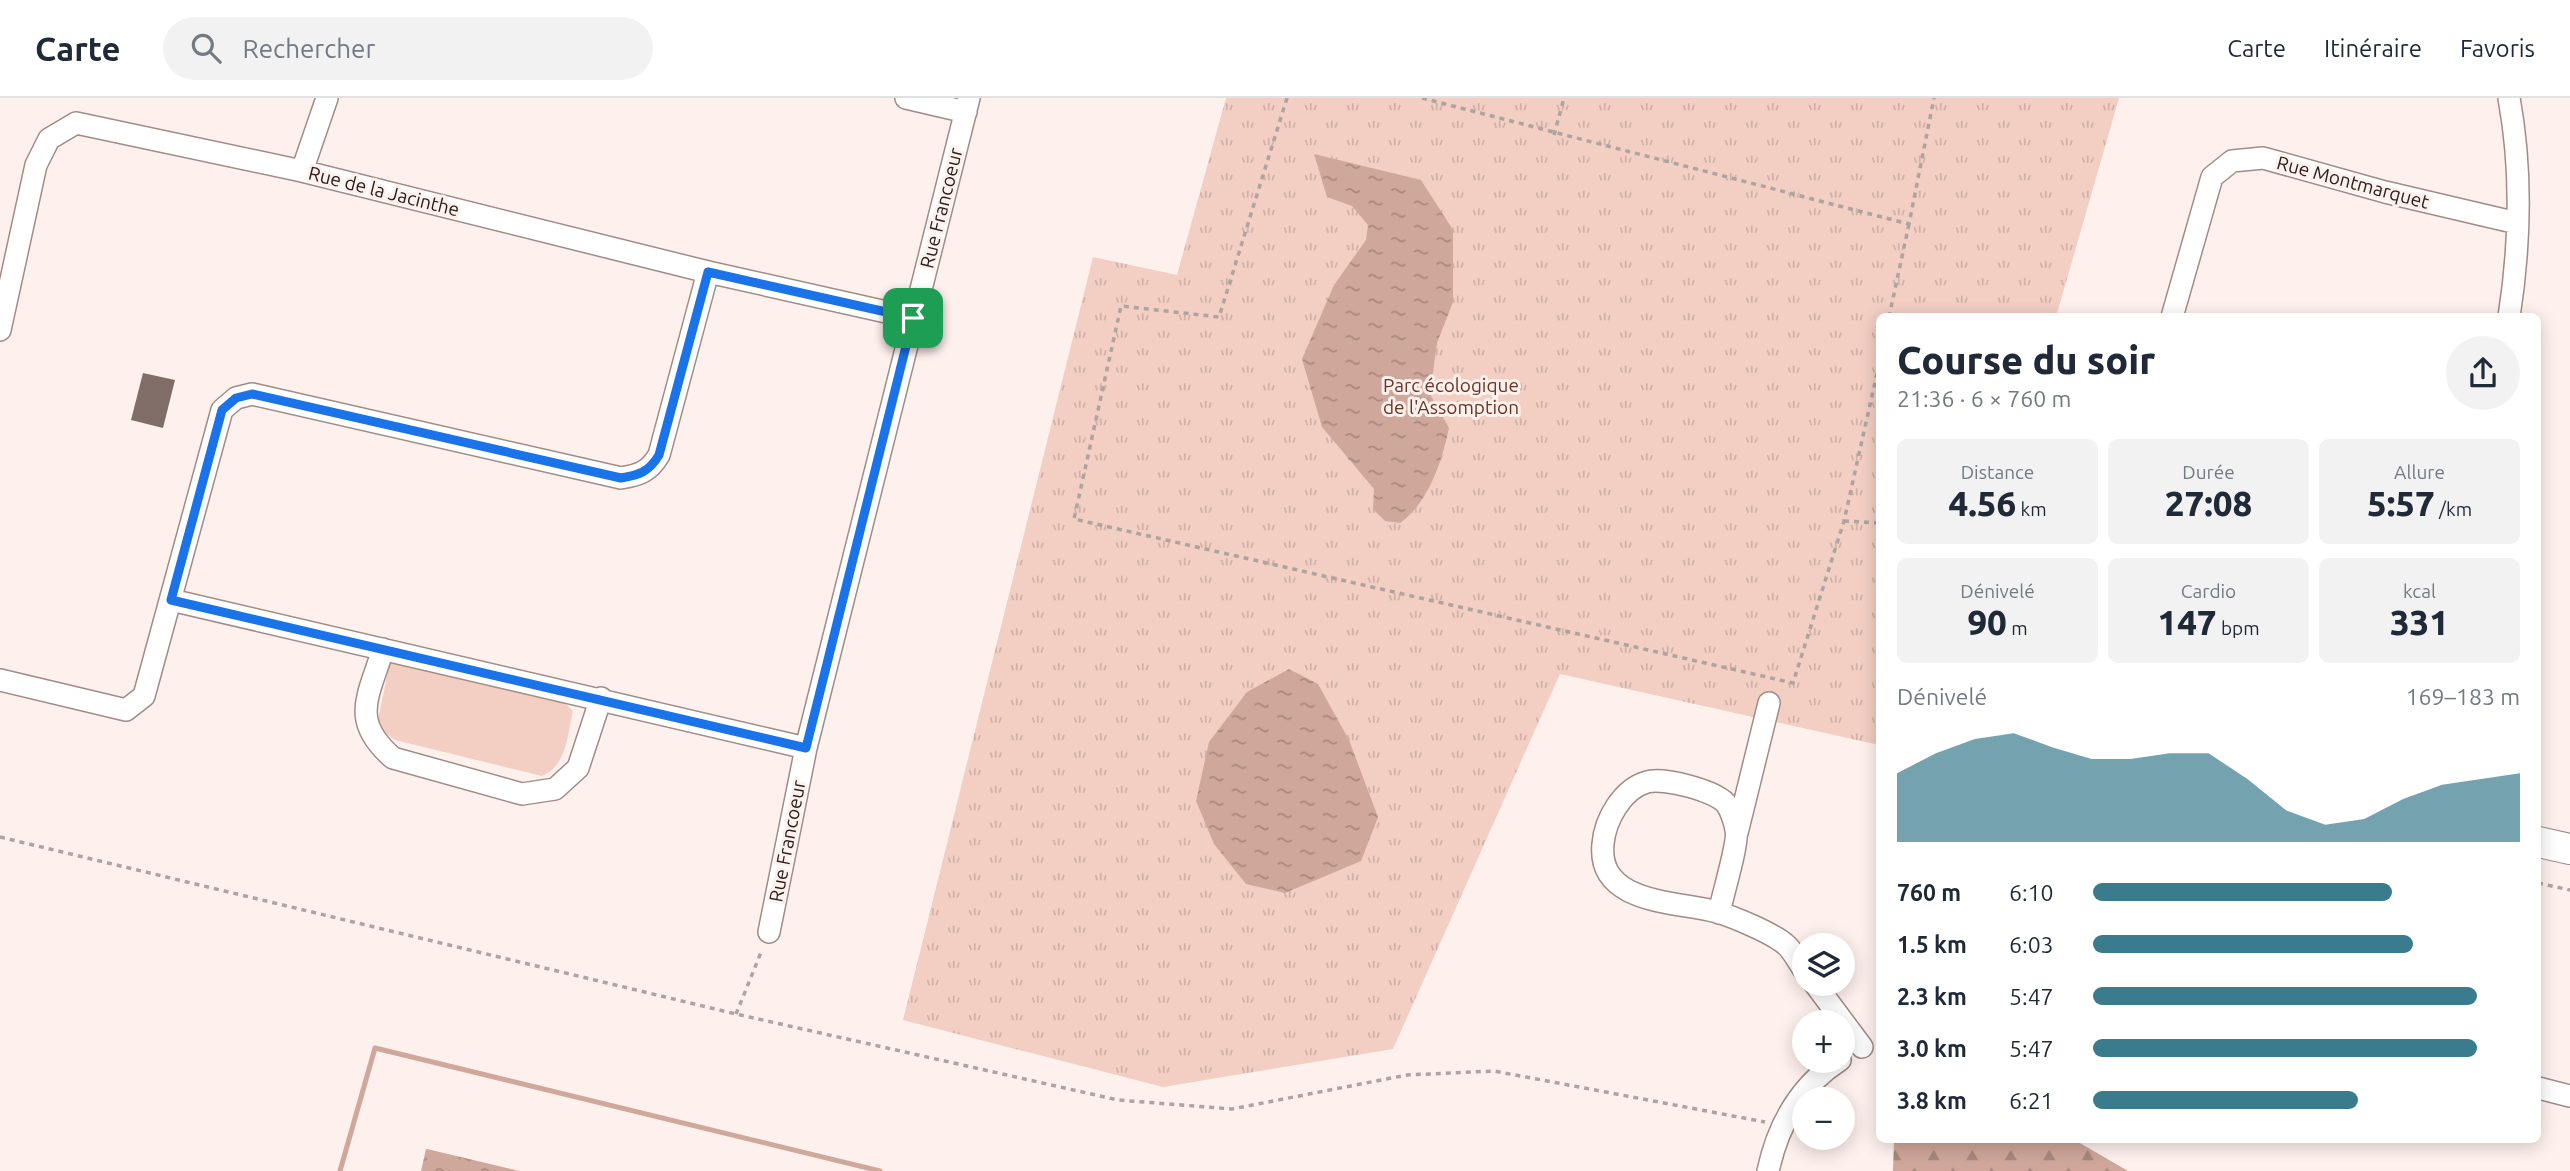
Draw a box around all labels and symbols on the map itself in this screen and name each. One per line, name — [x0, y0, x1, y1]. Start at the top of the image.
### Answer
street label: Rue Francoeur — [915, 145, 967, 271]
street label: Rue Montmarquet — [2274, 151, 2432, 213]
street label: Rue de la Jacinthe — [306, 162, 462, 220]
pin — [883, 288, 943, 348]
park label: Parc écologique de l'Assomption — [1383, 374, 1519, 418]
street label: Rue Francoeur — [764, 778, 810, 904]

